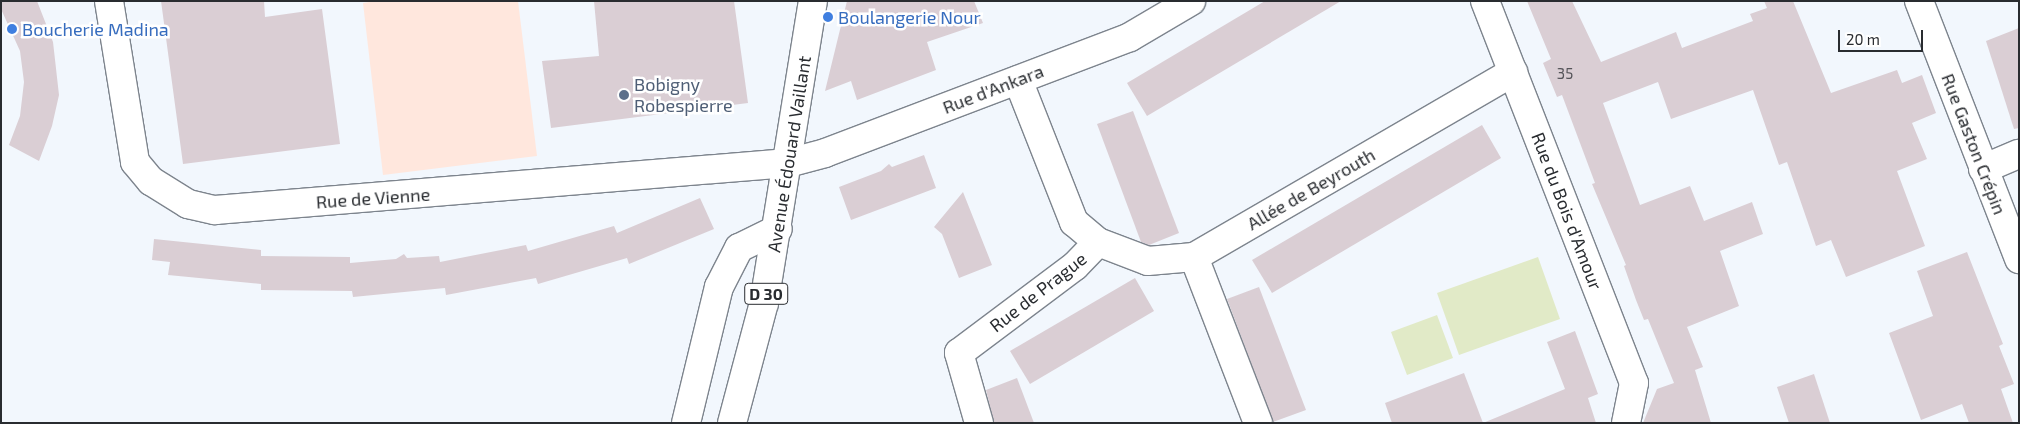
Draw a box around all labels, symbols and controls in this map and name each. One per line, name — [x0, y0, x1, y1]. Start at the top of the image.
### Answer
place label: Boulangerie Nour — [838, 6, 981, 28]
marker: Boulangerie Nour — [822, 11, 834, 23]
place label: Boucherie Madina — [22, 18, 169, 40]
scale bar — [1840, 20, 1925, 52]
marker: Boucherie Madina — [6, 23, 18, 35]
text: 20 m — [1846, 30, 1880, 48]
street label: Avenue Édouard Vaillant — [763, 54, 815, 254]
street label: Rue d'Ankara — [940, 60, 1046, 118]
house number: 35 — [1557, 65, 1573, 83]
street label: Rue Gaston Crépin — [1937, 70, 2011, 218]
place label: Bobigny Robespierre — [634, 74, 733, 116]
marker: Bobigny Robespierre — [618, 89, 630, 101]
street label: Rue du Bois d'Amour — [1527, 129, 1607, 293]
street label: Allée de Beyrouth — [1243, 144, 1379, 234]
street label: Rue de Vienne — [315, 183, 431, 213]
street label: Rue de Prague — [985, 248, 1091, 336]
road number: D 30 — [744, 280, 788, 308]

